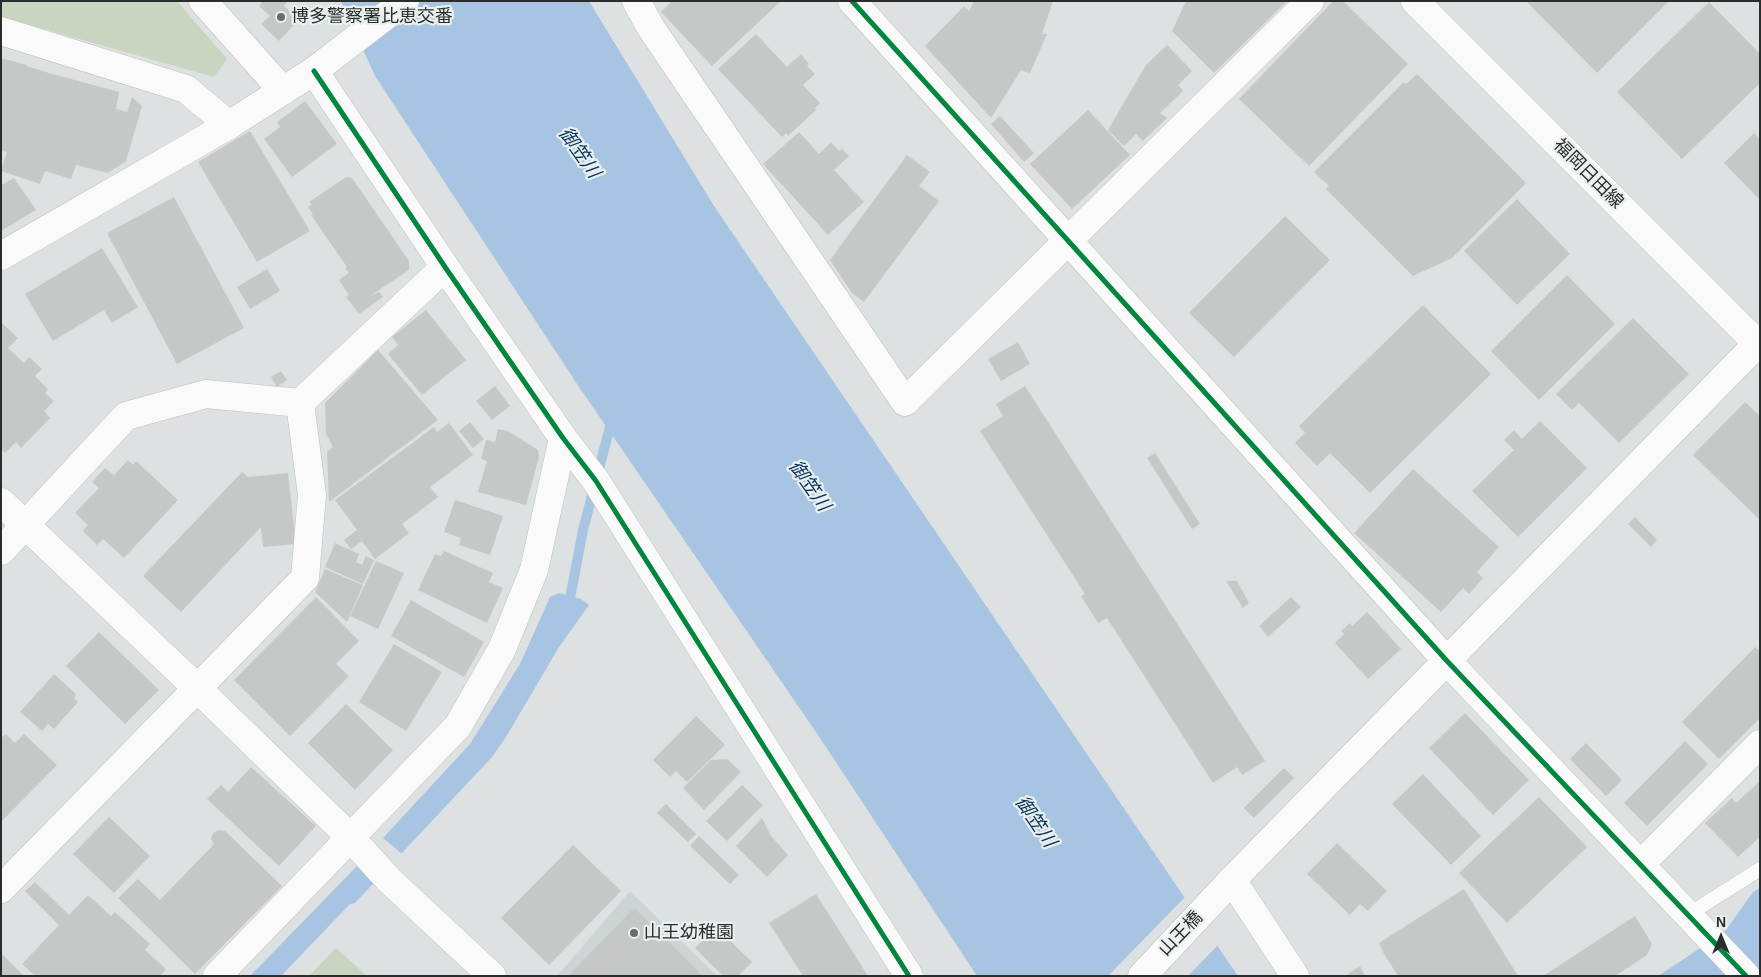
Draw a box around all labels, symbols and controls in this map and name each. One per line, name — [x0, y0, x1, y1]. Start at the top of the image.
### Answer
place label: 博多警察署比恵交番 — [291, 6, 453, 28]
marker: 博多警察署比恵交番 — [275, 11, 287, 23]
water label: 御笠川 — [553, 123, 605, 183]
street label: 福岡日田線 — [1549, 135, 1627, 213]
water label: 御笠川 — [783, 456, 835, 516]
water label: 御笠川 — [1010, 792, 1060, 852]
street label: 山王橋 — [1154, 907, 1208, 961]
north arrow — [1696, 912, 1746, 962]
text: N — [1716, 914, 1726, 930]
place label: 山王幼稚園 — [644, 922, 734, 944]
marker: 山王幼稚園 — [628, 927, 640, 939]

